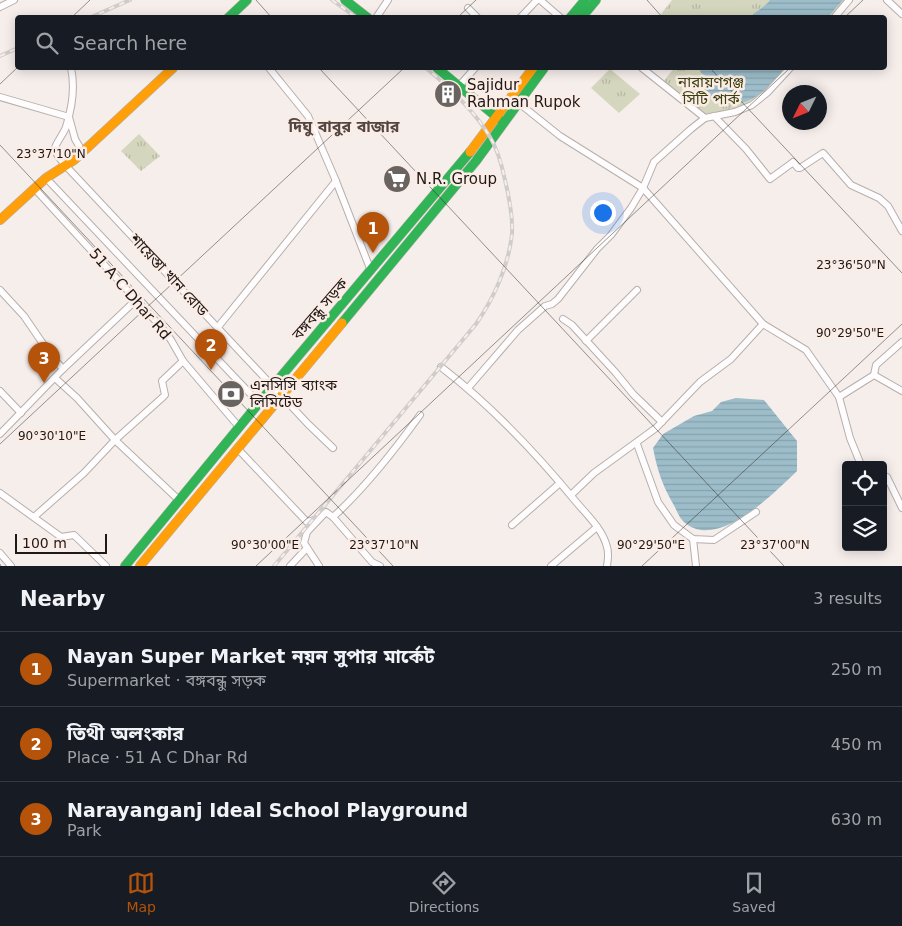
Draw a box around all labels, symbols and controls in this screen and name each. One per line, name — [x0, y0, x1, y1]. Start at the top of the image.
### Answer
search box — [15, 15, 887, 70]
icon: search — [33, 29, 61, 57]
text: Search here — [73, 32, 187, 54]
park label: নারায়ণগঞ্জ সিটি পার্ক — [677, 73, 744, 108]
place label: Sajidur Rahman Rupok — [467, 76, 581, 111]
building icon: Sajidur Rahman Rupok — [433, 79, 463, 109]
north arrow — [782, 85, 827, 130]
district label: দিঘু বাবুর বাজার — [288, 117, 400, 137]
text: 23°37'10"N — [16, 147, 86, 161]
supermarket icon: N.R. Group — [382, 164, 412, 194]
place label: N.R. Group — [416, 170, 497, 188]
your location — [590, 200, 616, 226]
pin: 1 — [357, 212, 389, 253]
street label: শায়েস্তা খান রোড — [126, 229, 212, 320]
street label: 51 A C Dhar Rd — [85, 245, 175, 343]
text: 23°36'50"N — [816, 258, 886, 272]
street label: বঙ্গবন্ধু সড়ক — [288, 274, 353, 345]
text: 90°29'50"E — [816, 326, 884, 340]
pin: 2 — [195, 329, 227, 370]
pin: 3 — [28, 342, 60, 383]
place label: এনসিসি ব্যাংক লিমিটেড — [249, 376, 338, 411]
bank icon: এনসিসি ব্যাংক লিমিটেড — [216, 379, 246, 409]
text: 90°30'10"E — [18, 429, 86, 443]
map controls — [842, 461, 887, 551]
button: locate — [842, 461, 887, 506]
button: layers — [842, 506, 887, 551]
scale bar — [15, 531, 108, 554]
text: 100 m — [22, 535, 67, 551]
text: 90°30'00"E — [231, 538, 299, 552]
text: 23°37'10"N — [349, 538, 419, 552]
text: 90°29'50"E — [617, 538, 685, 552]
text: 23°37'00"N — [740, 538, 810, 552]
text: Nearby — [20, 587, 105, 611]
text: 3 results — [813, 589, 882, 608]
text: Nayan Super Market নয়ন সুপার মার্কেট — [67, 645, 435, 667]
text: 1 — [30, 660, 42, 679]
text: 250 m — [831, 660, 882, 679]
text: Supermarket · বঙ্গবন্ধু সড়ক — [67, 671, 266, 690]
text: তিথী অলংকার — [67, 722, 184, 744]
text: 2 — [30, 735, 42, 754]
text: 450 m — [831, 735, 882, 754]
text: Place · 51 A C Dhar Rd — [67, 748, 248, 767]
text: Narayanganj Ideal School Playground — [67, 799, 468, 821]
text: 3 — [30, 810, 42, 829]
text: 630 m — [831, 810, 882, 829]
text: Park — [67, 821, 102, 840]
tab: Map — [126, 869, 156, 915]
tab: Directions — [409, 869, 479, 915]
tab: Saved — [732, 869, 776, 915]

